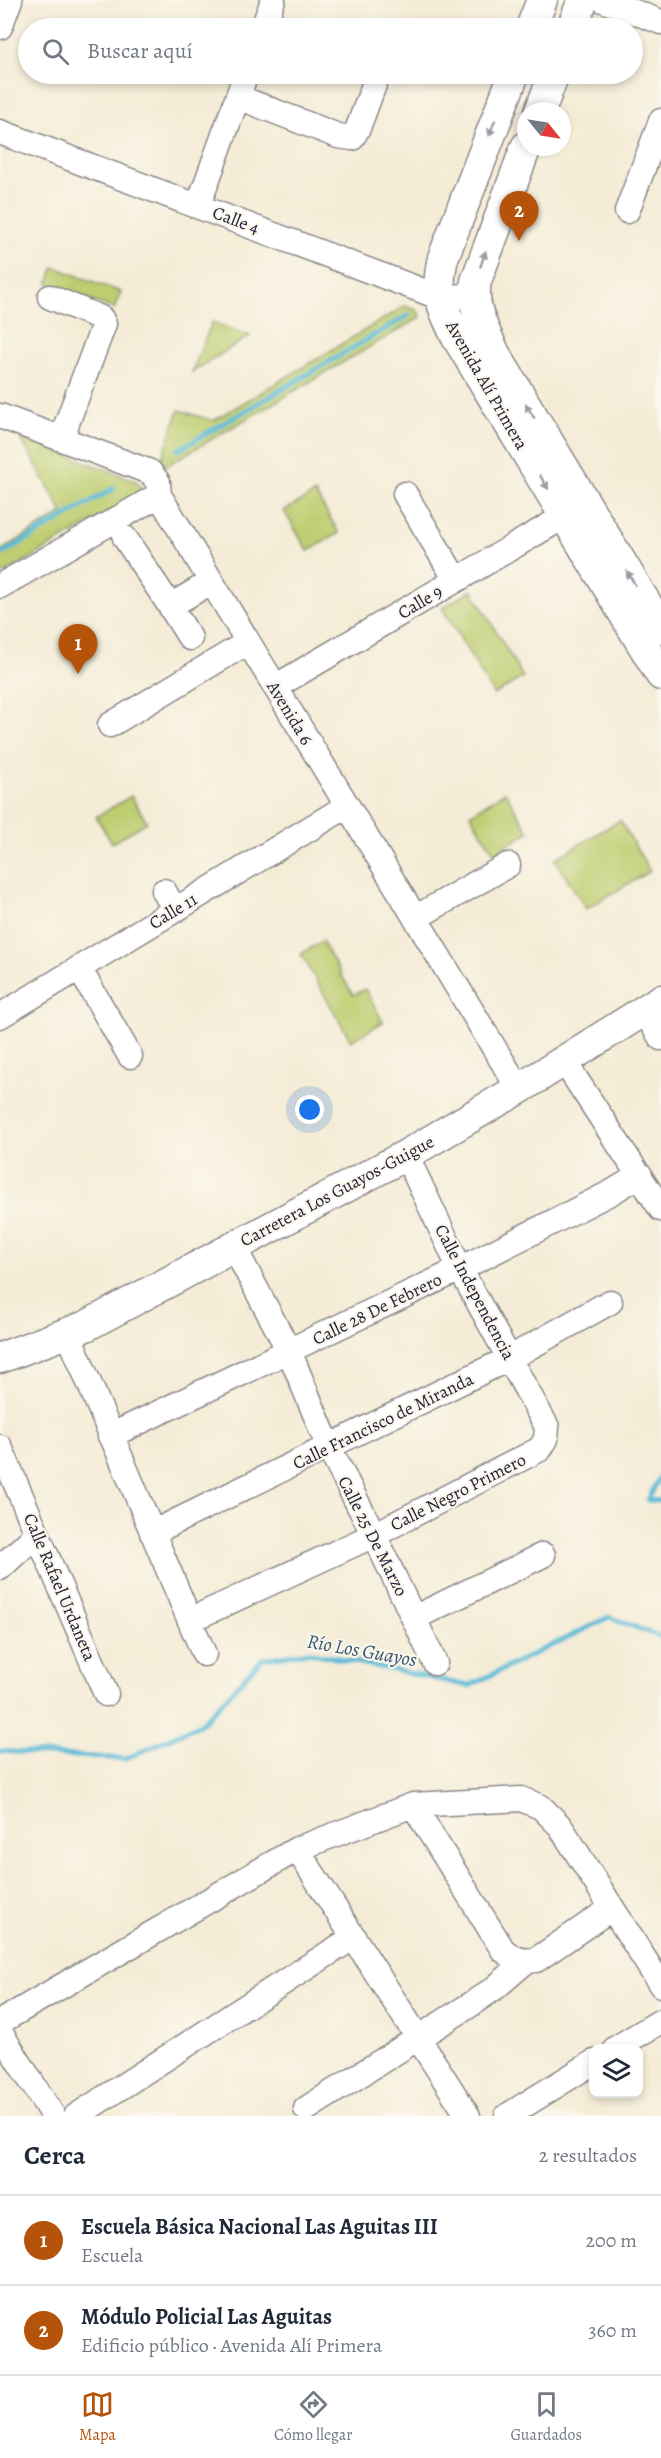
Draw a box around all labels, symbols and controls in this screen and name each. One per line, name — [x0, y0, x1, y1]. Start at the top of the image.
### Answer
search box — [18, 18, 643, 84]
icon: search — [39, 35, 72, 68]
text: Buscar aquí — [87, 36, 193, 66]
north arrow — [517, 102, 571, 156]
one-way arrow — [487, 119, 496, 137]
pin: 2 — [500, 192, 538, 241]
street label: Calle 4 — [209, 200, 263, 240]
one-way arrow — [479, 250, 489, 268]
street label: Avenida Alí Primera — [440, 315, 534, 455]
one-way arrow — [524, 403, 535, 419]
one-way arrow — [539, 474, 550, 490]
one-way arrow — [625, 570, 636, 586]
street label: Calle 9 — [393, 579, 447, 625]
pin: 1 — [58, 624, 98, 674]
street label: Avenida 6 — [261, 676, 319, 750]
street label: Calle 11 — [144, 887, 202, 935]
your location — [295, 1095, 324, 1124]
street label: Carretera Los Guayos-Guigue — [236, 1130, 438, 1252]
street label: Calle Independencia — [429, 1220, 521, 1364]
street label: Calle 28 De Febrero — [308, 1267, 446, 1351]
street label: Calle Francisco de Miranda — [289, 1367, 478, 1475]
street label: Calle Negro Primero — [386, 1447, 530, 1537]
street label: Calle 25 De Marzo — [332, 1472, 414, 1600]
street label: Calle Rafael Urdaneta — [18, 1510, 102, 1665]
water label: Río Los Guayos — [305, 1628, 419, 1673]
map controls — [589, 2044, 643, 2098]
button: layers — [589, 2044, 643, 2098]
text: Cerca — [24, 2138, 86, 2173]
text: 2 resultados — [539, 2142, 637, 2169]
text: Escuela Básica Nacional Las Aguitas III — [81, 2212, 438, 2242]
text: 1 — [40, 2227, 47, 2254]
text: 200 m — [586, 2227, 637, 2254]
text: Escuela — [81, 2242, 143, 2269]
text: Módulo Policial Las Aguitas — [81, 2302, 332, 2332]
text: 2 — [39, 2317, 48, 2344]
text: 360 m — [588, 2317, 637, 2344]
text: Edificio público · Avenida Alí Primera — [81, 2332, 382, 2359]
tab: Mapa — [79, 2388, 116, 2446]
tab: Cómo llegar — [274, 2388, 352, 2446]
tab: Guardados — [510, 2388, 582, 2446]

